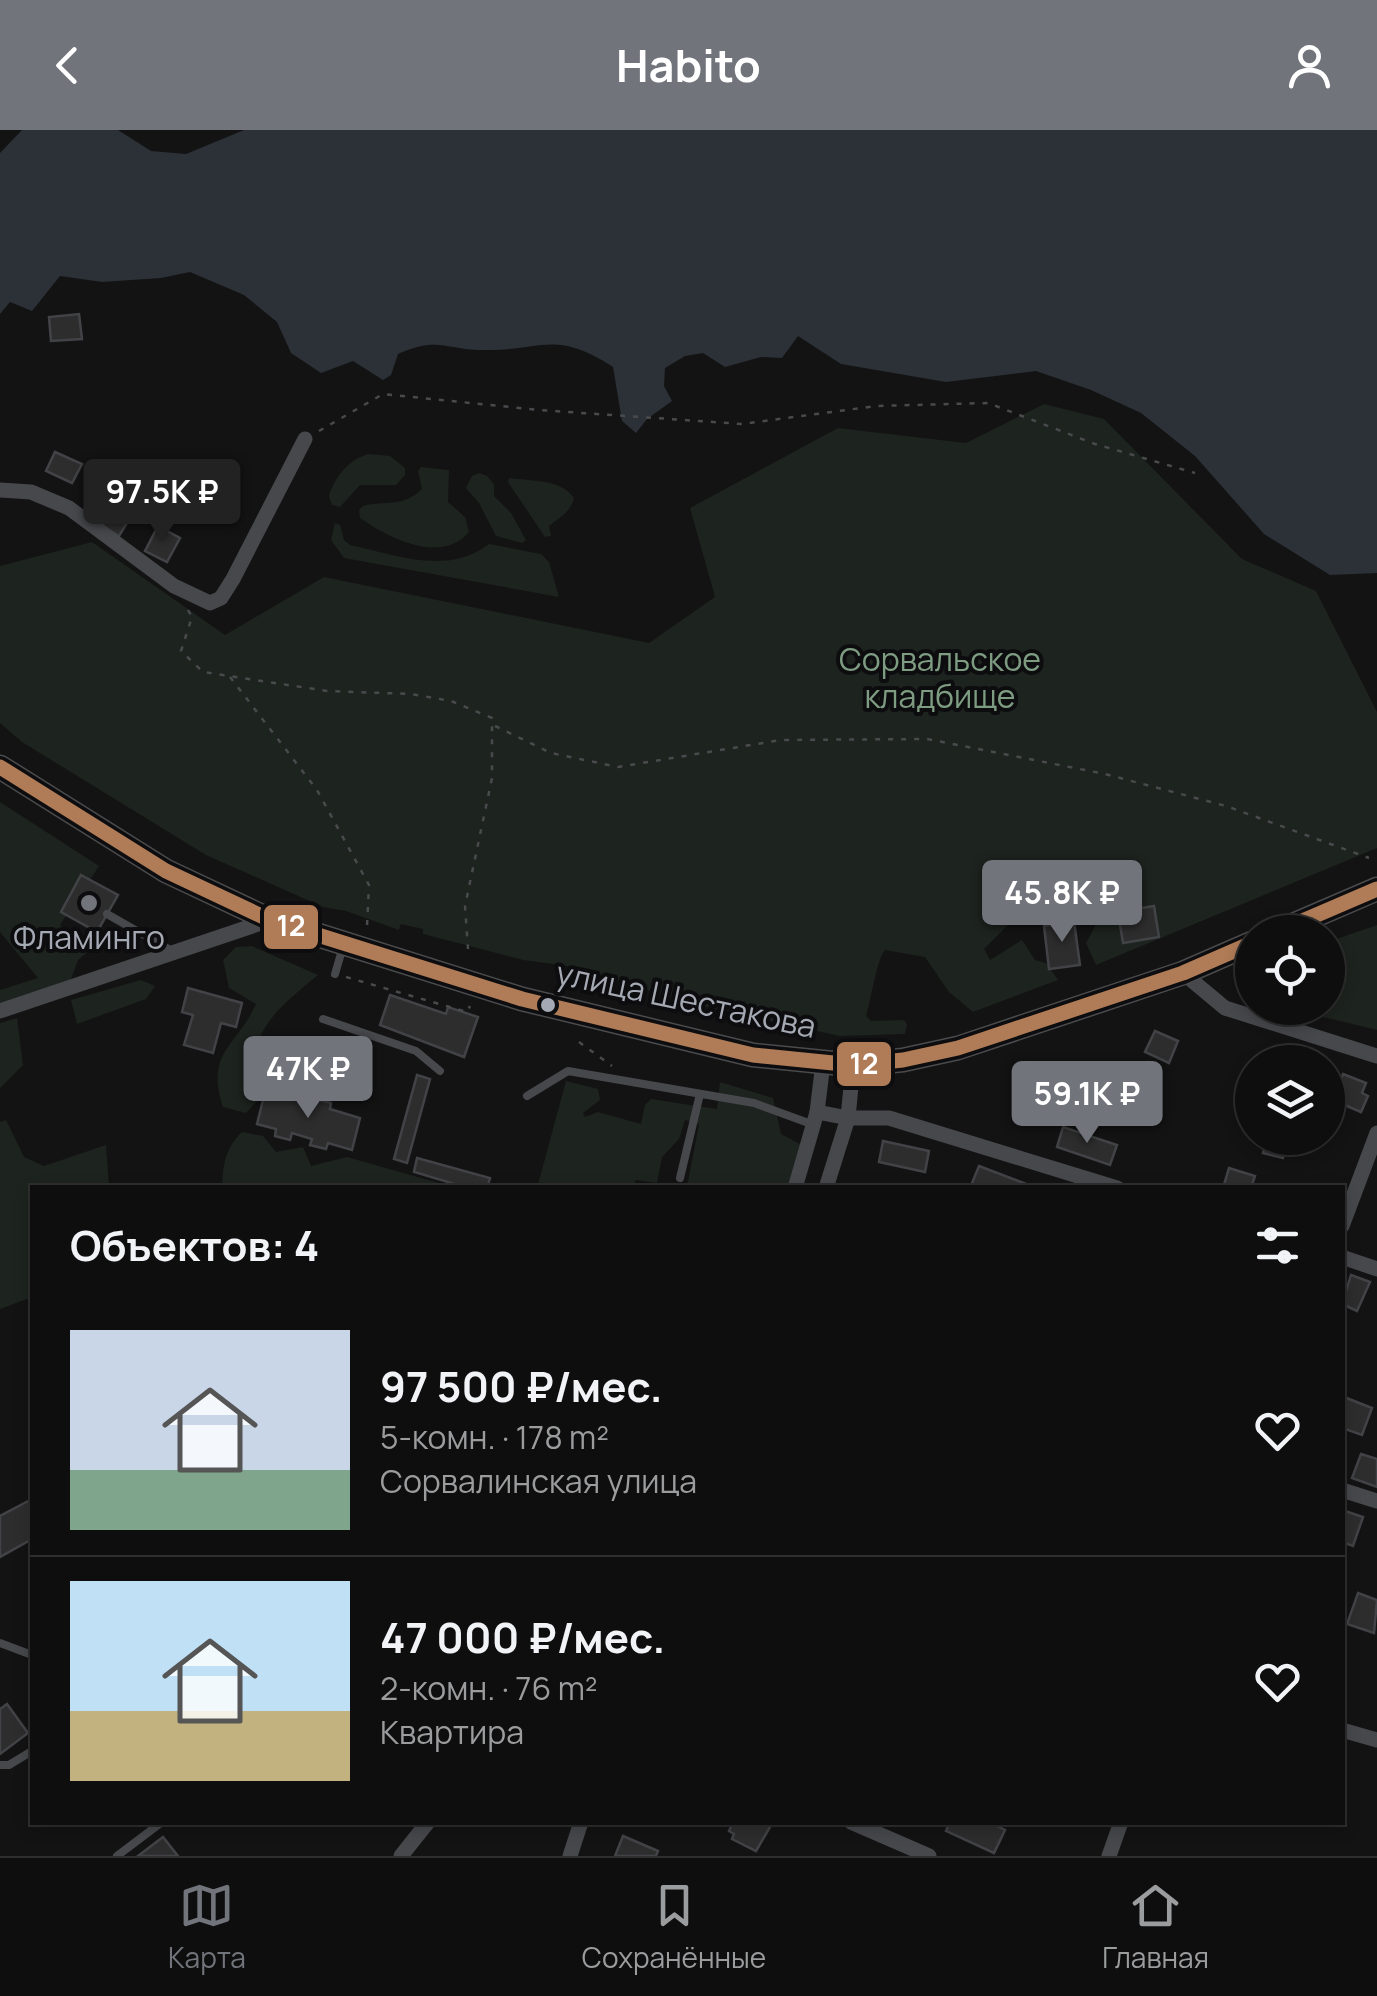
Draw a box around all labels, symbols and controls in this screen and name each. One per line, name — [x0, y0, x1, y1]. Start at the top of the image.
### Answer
text: Habito — [616, 34, 761, 96]
icon: back — [40, 38, 95, 93]
icon: person — [1282, 38, 1337, 93]
pin: 97.5K ₽ — [70, 459, 254, 544]
text: 97.5K ₽ — [105, 469, 219, 513]
park label: Сорвальское кладбище — [839, 637, 1041, 718]
pin: 45.8K ₽ — [970, 860, 1154, 945]
text: 45.8K ₽ — [1004, 870, 1120, 914]
marker: Фламинго — [78, 892, 100, 914]
line badge: 12 — [262, 903, 320, 951]
text: 12 — [277, 906, 305, 944]
place label: Фламинго — [13, 915, 165, 959]
map controls — [1235, 915, 1345, 1155]
button: locate — [1235, 915, 1345, 1025]
street label: улица Шестакова — [552, 950, 820, 1048]
unlabelled marker — [538, 995, 558, 1015]
pin: 47K ₽ — [238, 1036, 378, 1121]
line badge: 12 — [835, 1040, 893, 1088]
text: 12 — [850, 1044, 878, 1082]
button: layers — [1235, 1045, 1345, 1155]
text: 47K ₽ — [266, 1046, 350, 1090]
pin: 59.1K ₽ — [995, 1061, 1179, 1146]
text: 59.1K ₽ — [1034, 1071, 1140, 1115]
text: Объектов: 4 — [70, 1216, 319, 1274]
icon: filters — [1250, 1218, 1305, 1273]
text: 97 500 ₽/мес. — [380, 1357, 663, 1415]
icon: home — [150, 1370, 270, 1490]
icon: heart — [1250, 1403, 1305, 1458]
text: 5-комн. · 178 m² — [380, 1415, 609, 1459]
text: Сорвалинская улица — [380, 1459, 697, 1503]
text: 47 000 ₽/мес. — [380, 1608, 665, 1666]
icon: home — [150, 1621, 270, 1741]
icon: heart — [1250, 1654, 1305, 1709]
text: 2-комн. · 76 m² — [380, 1666, 598, 1710]
text: Квартира — [380, 1710, 524, 1754]
tab: Карта — [168, 1878, 246, 1976]
tab: Сохранённые — [582, 1878, 766, 1976]
tab: Главная — [1102, 1878, 1209, 1976]

